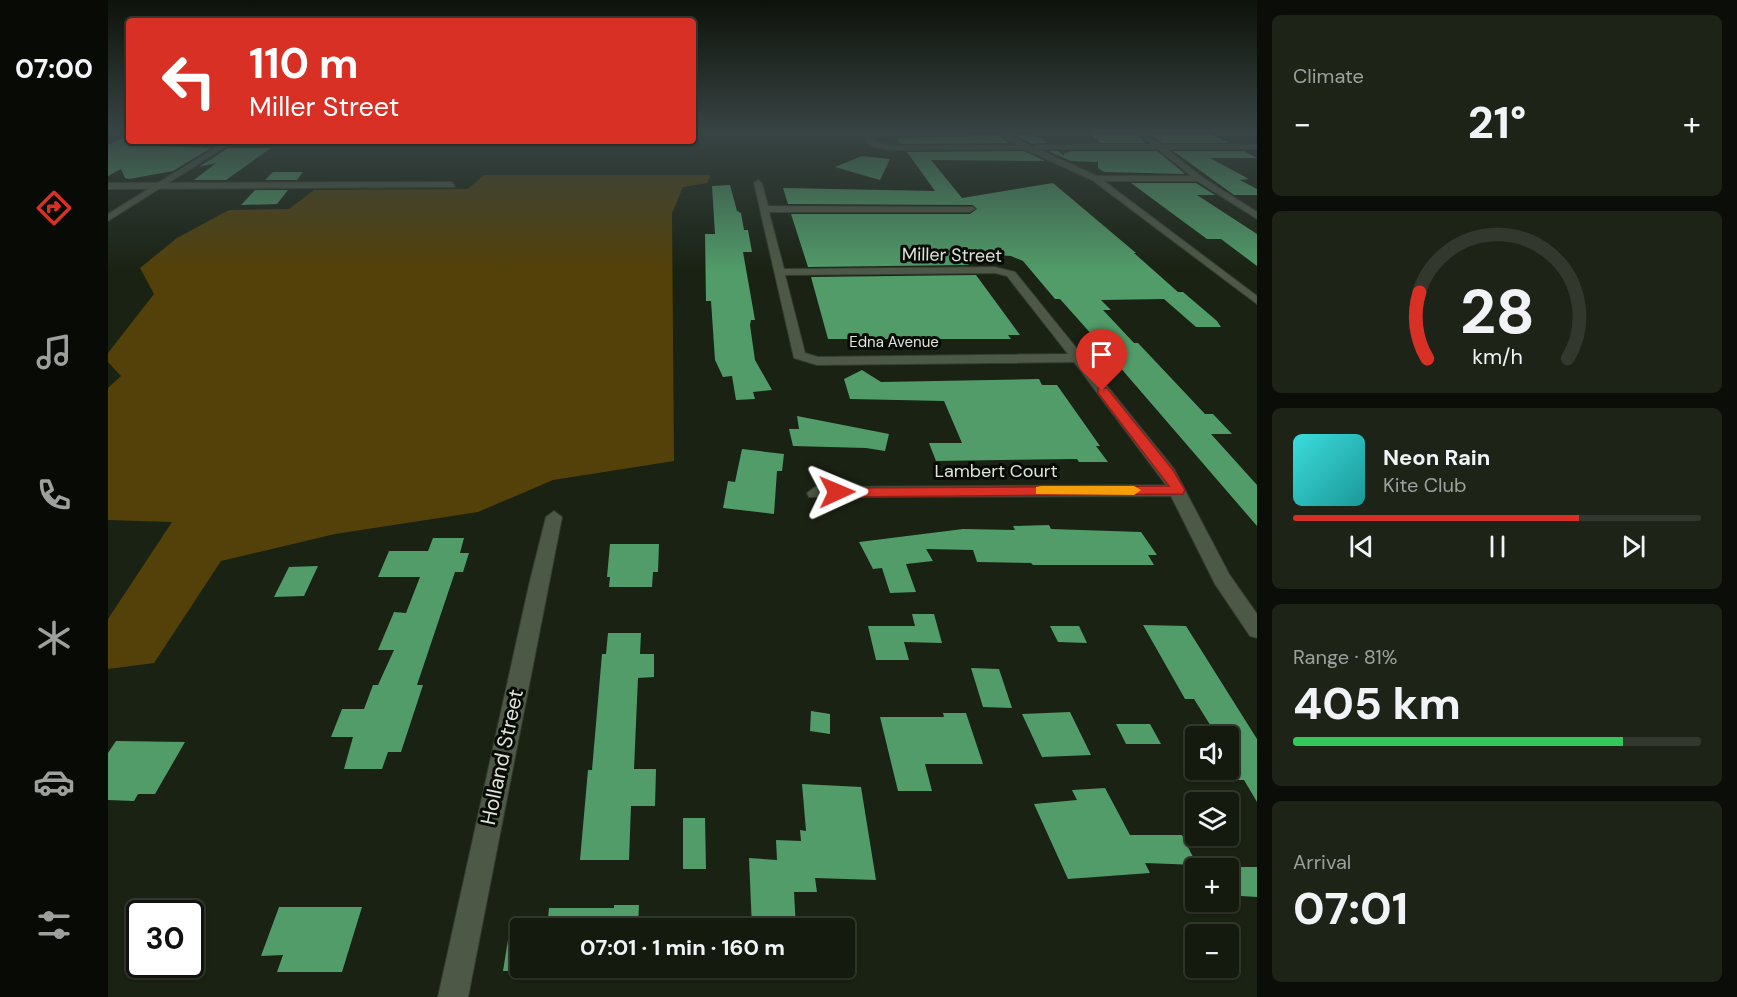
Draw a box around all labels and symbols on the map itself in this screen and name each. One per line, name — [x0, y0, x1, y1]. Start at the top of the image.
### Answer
street label: Miller Street — [902, 242, 1002, 268]
pin — [1076, 329, 1127, 391]
street label: Edna Avenue — [849, 332, 939, 352]
street label: Lambert Court — [935, 459, 1057, 483]
position arrow — [805, 460, 869, 524]
street label: Holland Street — [474, 687, 530, 827]
speed limit sign: 30 — [126, 900, 204, 978]

